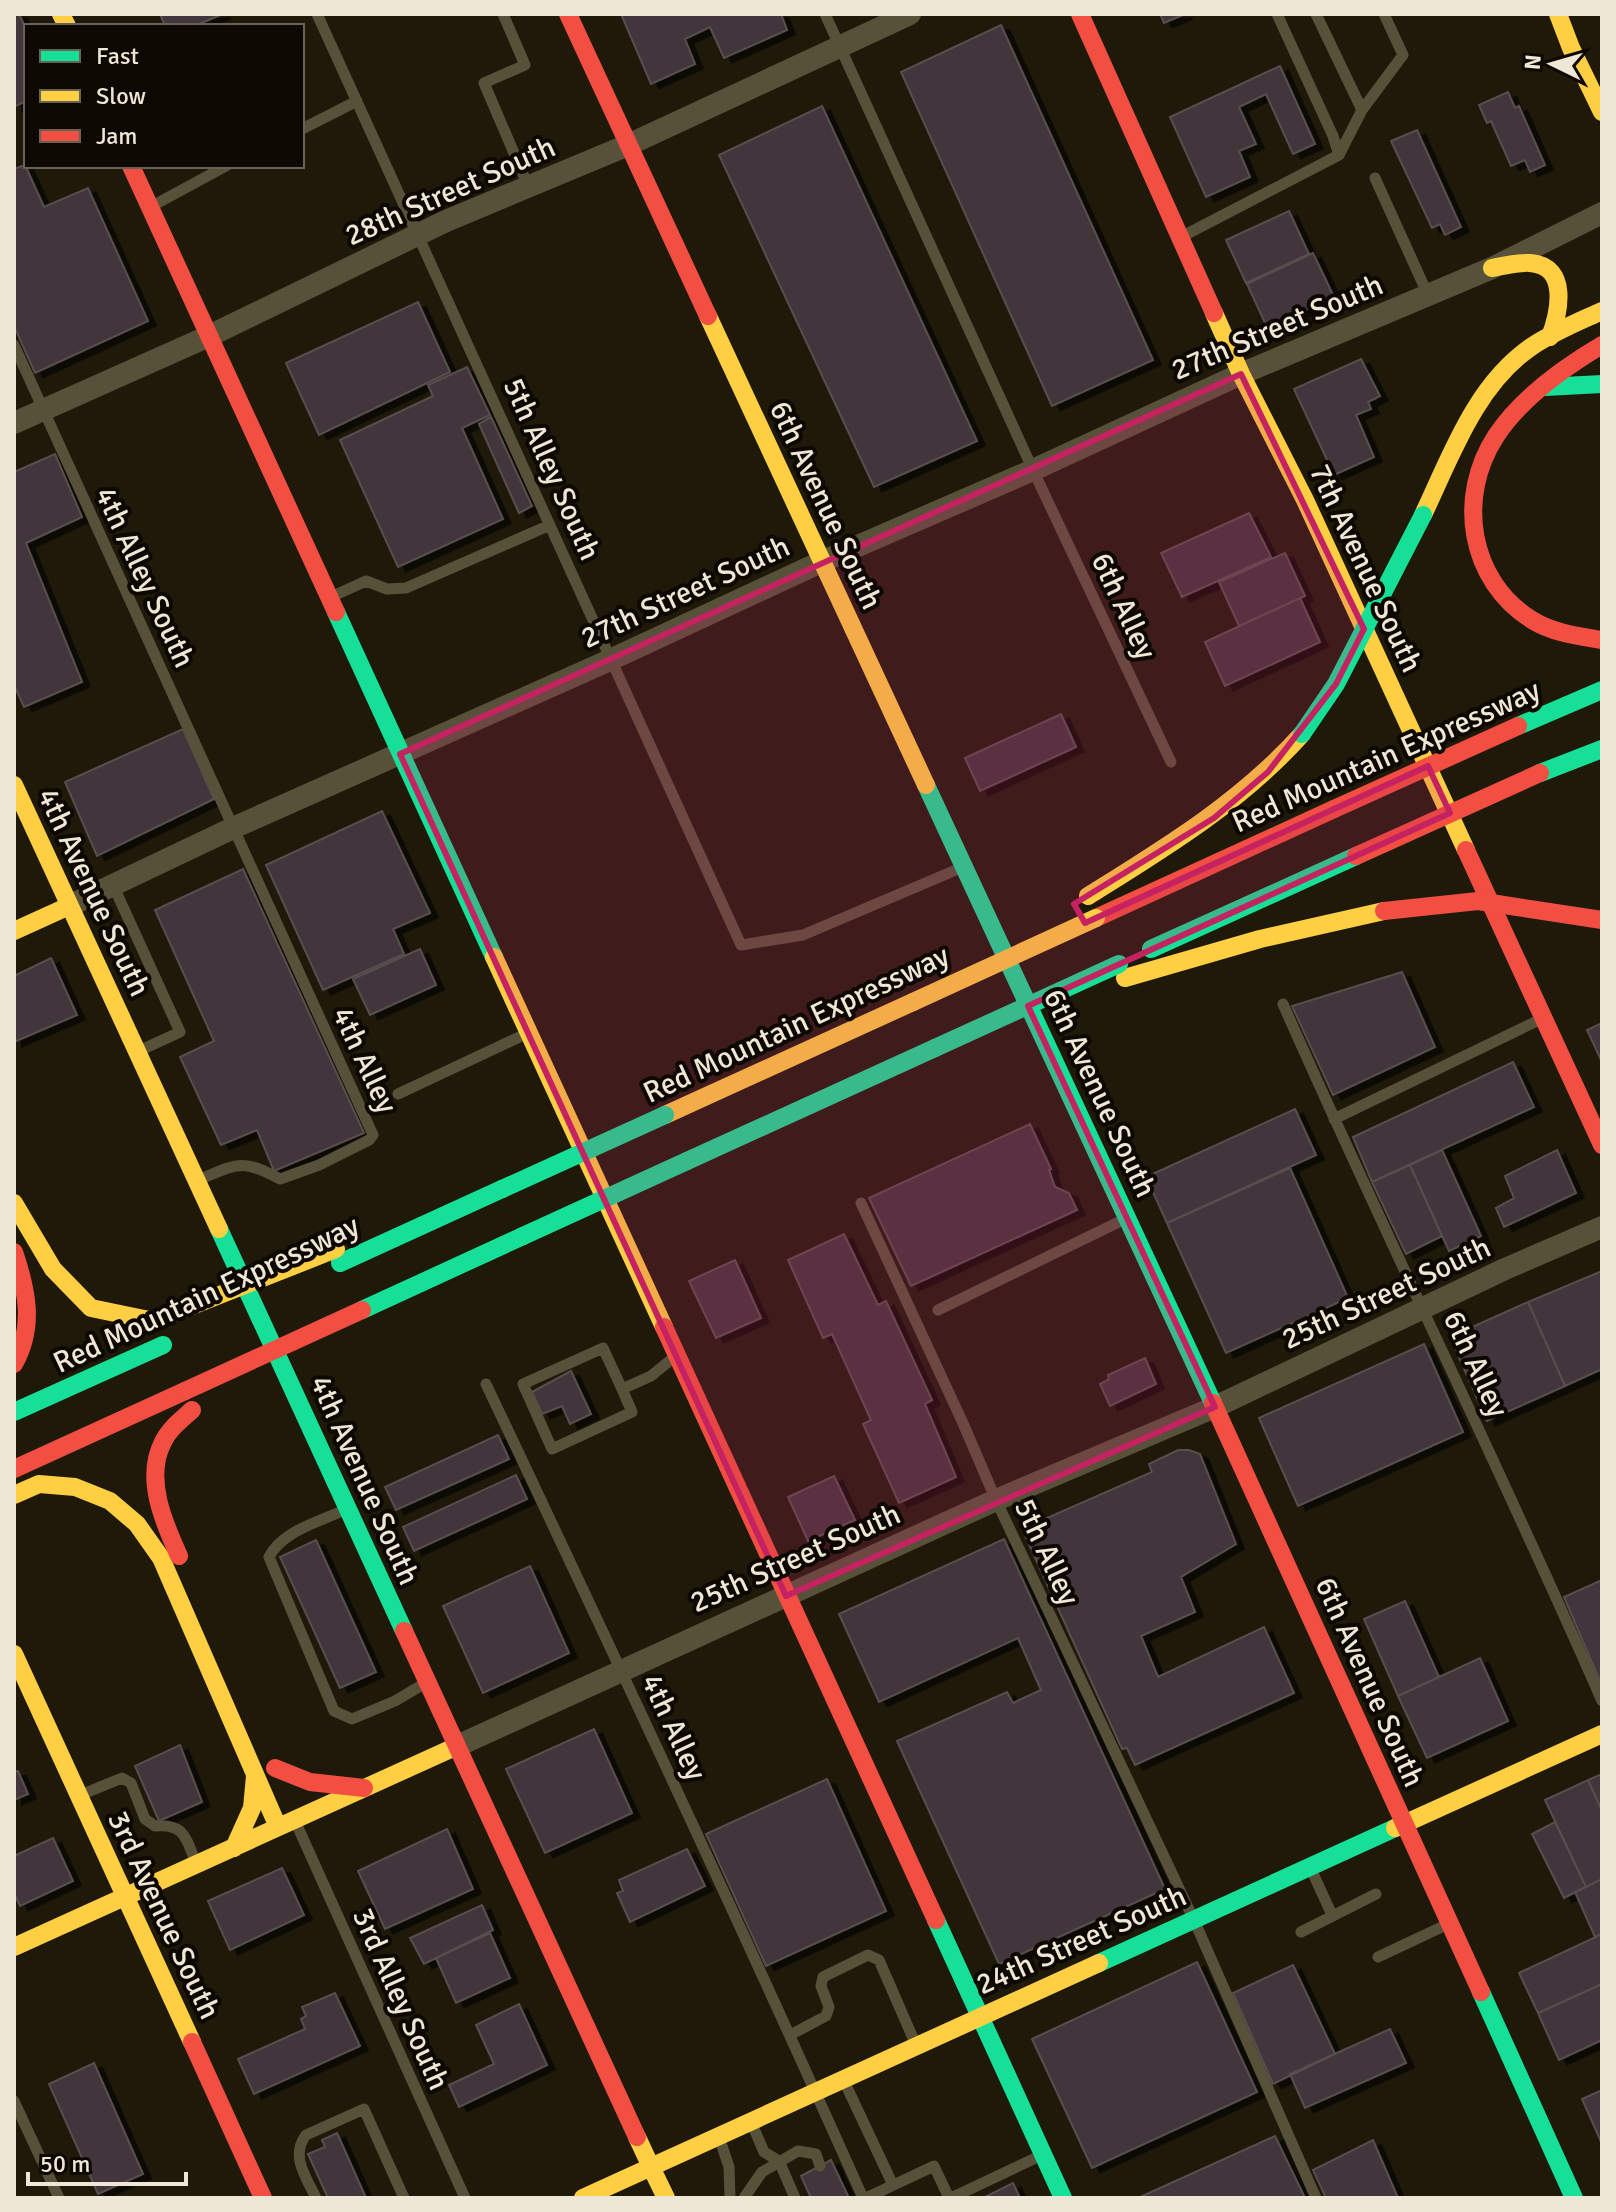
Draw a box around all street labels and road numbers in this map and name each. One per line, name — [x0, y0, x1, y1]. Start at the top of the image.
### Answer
street label: 28th Street South — [339, 129, 561, 254]
street label: 27th Street South — [1166, 266, 1388, 389]
street label: 5th Alley South — [495, 372, 608, 566]
street label: 6th Avenue South — [761, 395, 890, 615]
street label: 7th Avenue South — [1301, 458, 1430, 678]
street label: 4th Alley South — [86, 481, 203, 674]
street label: 27th Street South — [575, 528, 795, 657]
street label: 6th Alley — [1083, 547, 1164, 665]
street label: Red Mountain Expressway — [1226, 672, 1546, 841]
street label: 4th Avenue South — [29, 782, 158, 1002]
street label: Red Mountain Expressway — [637, 937, 955, 1112]
street label: 6th Avenue South — [1035, 983, 1164, 1203]
street label: 4th Alley — [324, 1001, 405, 1119]
street label: Red Mountain Expressway — [47, 1207, 365, 1382]
street label: 25th Street South — [1276, 1229, 1496, 1358]
street label: 6th Alley — [1435, 1305, 1516, 1423]
street label: 4th Avenue South — [302, 1370, 427, 1591]
street label: 5th Alley — [1006, 1493, 1087, 1611]
street label: 25th Street South — [684, 1496, 906, 1621]
street label: 6th Avenue South — [1307, 1572, 1432, 1793]
street label: 4th Alley — [633, 1668, 714, 1786]
street label: 3rd Avenue South — [99, 1805, 228, 2025]
street label: 24th Street South — [970, 1878, 1192, 2003]
street label: 3rd Alley South — [344, 1902, 457, 2096]

